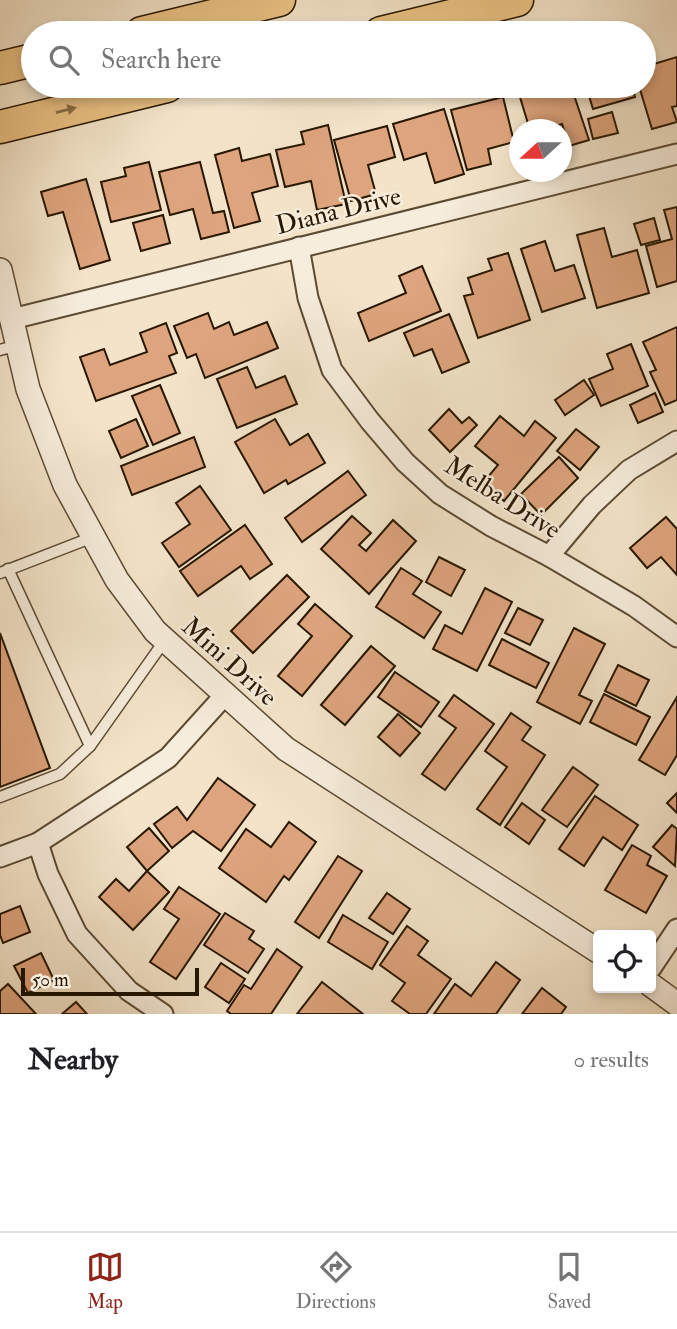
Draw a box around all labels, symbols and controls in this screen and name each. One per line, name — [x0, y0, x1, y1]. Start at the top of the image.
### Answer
search box — [21, 21, 656, 98]
icon: search — [45, 41, 83, 79]
text: Search here — [101, 44, 221, 76]
one-way arrow — [55, 104, 77, 115]
north arrow — [509, 119, 572, 182]
street label: Diana Drive — [272, 180, 404, 242]
street label: Melba Drive — [439, 450, 566, 546]
street label: Mini Drive — [175, 611, 284, 713]
map controls — [593, 930, 656, 993]
button: locate — [593, 930, 656, 993]
scale bar — [21, 965, 200, 997]
text: 50 m — [32, 968, 69, 992]
text: Nearby — [28, 1041, 118, 1078]
text: 0 results — [573, 1045, 649, 1074]
tab: Map — [86, 1248, 124, 1314]
tab: Directions — [296, 1248, 376, 1314]
tab: Saved — [548, 1248, 591, 1314]

